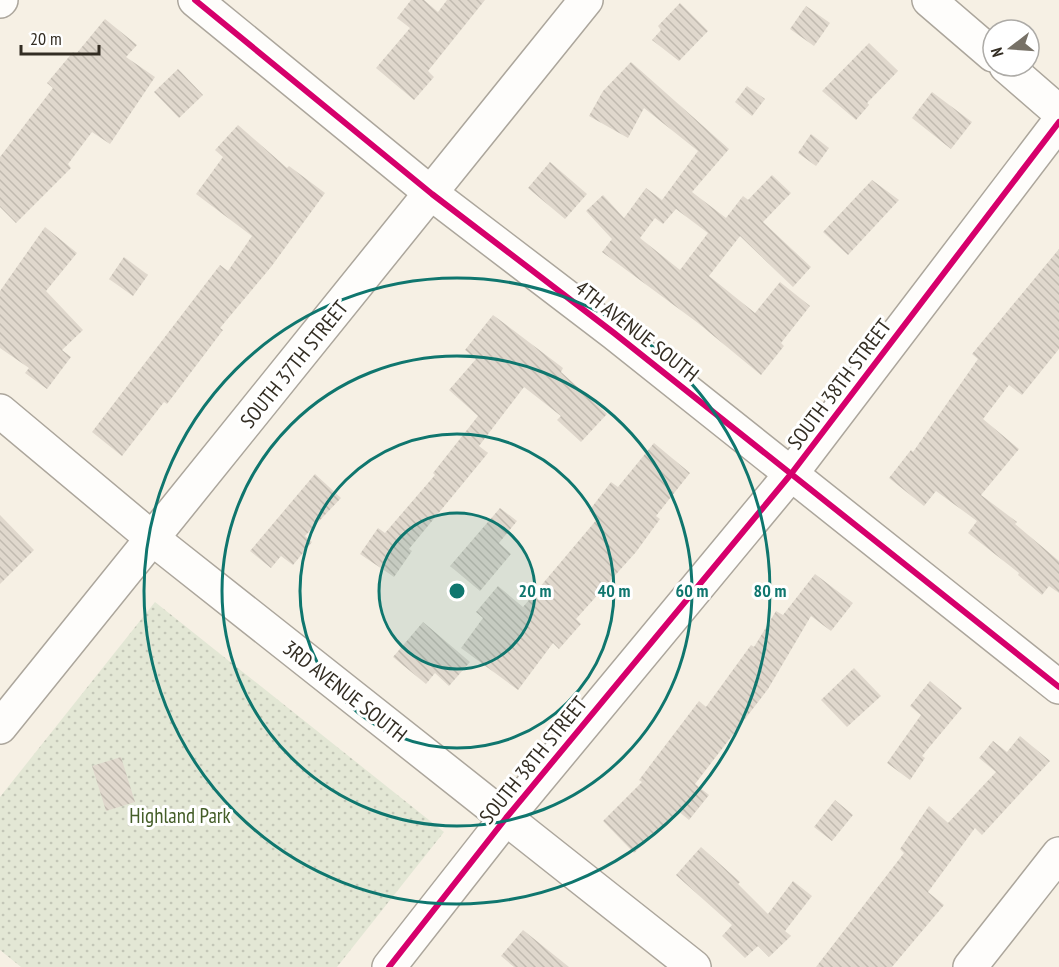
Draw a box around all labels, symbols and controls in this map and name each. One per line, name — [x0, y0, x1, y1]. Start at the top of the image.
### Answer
scale bar — [21, 18, 99, 56]
north arrow — [981, 18, 1041, 78]
text: 20 m — [30, 27, 62, 50]
text: N — [986, 45, 1007, 59]
street label: 4TH AVENUE SOUTH — [570, 274, 704, 388]
street label: SOUTH 37TH STREET — [234, 294, 354, 433]
street label: SOUTH 38TH STREET — [781, 313, 897, 455]
text: 20 m — [519, 579, 551, 602]
text: 40 m — [598, 579, 630, 602]
text: 60 m — [676, 579, 708, 602]
text: 80 m — [754, 579, 786, 602]
centre of rings — [447, 581, 467, 601]
street label: 3RD AVENUE SOUTH — [278, 634, 412, 748]
street label: SOUTH 38TH STREET — [473, 690, 593, 829]
park label: Highland Park — [129, 802, 231, 829]

